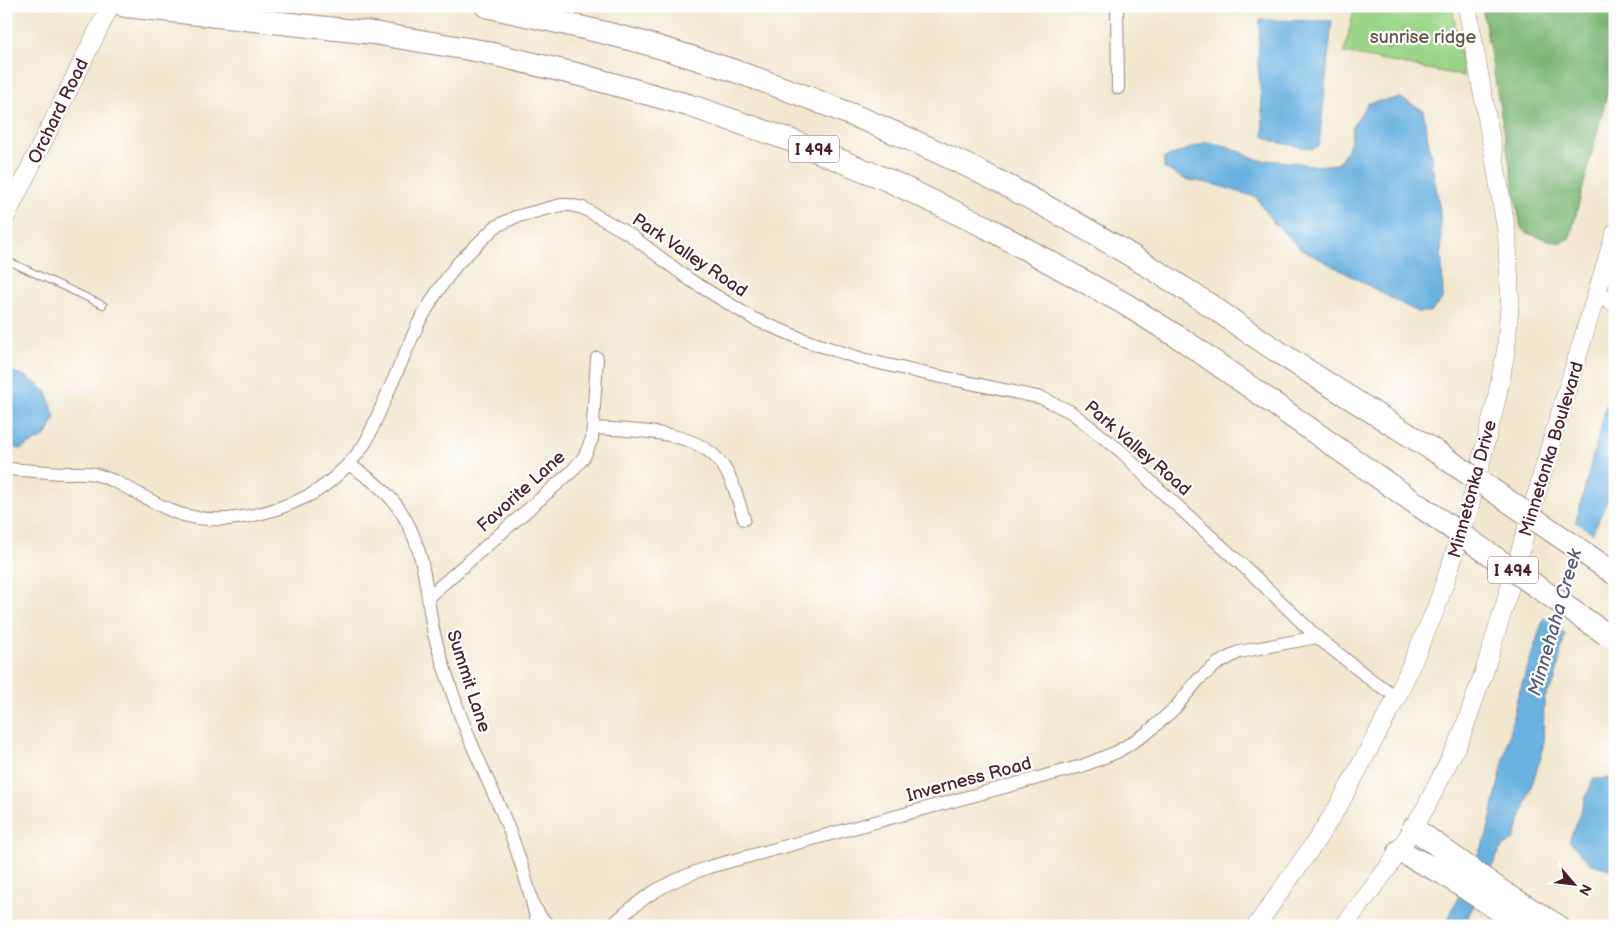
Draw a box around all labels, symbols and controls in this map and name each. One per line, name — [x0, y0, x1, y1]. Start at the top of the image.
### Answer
park label: sunrise ridge — [1370, 27, 1476, 48]
street label: Orchard Road — [24, 55, 93, 167]
road number: I 494 — [789, 136, 839, 162]
street label: Park Valley Road — [628, 209, 751, 302]
street label: Minnetonka Boulevard — [1515, 359, 1588, 539]
street label: Park Valley Road — [1080, 396, 1195, 500]
street label: Minnetonka Drive — [1444, 418, 1501, 560]
street label: Favorite Lane — [473, 446, 570, 536]
water label: Minnehaha Creek — [1523, 546, 1588, 699]
road number: I 494 — [1488, 556, 1538, 584]
street label: Summit Lane — [442, 627, 495, 735]
street label: Inverness Road — [904, 753, 1034, 806]
north arrow — [1548, 860, 1598, 910]
text: N — [1575, 881, 1595, 899]

